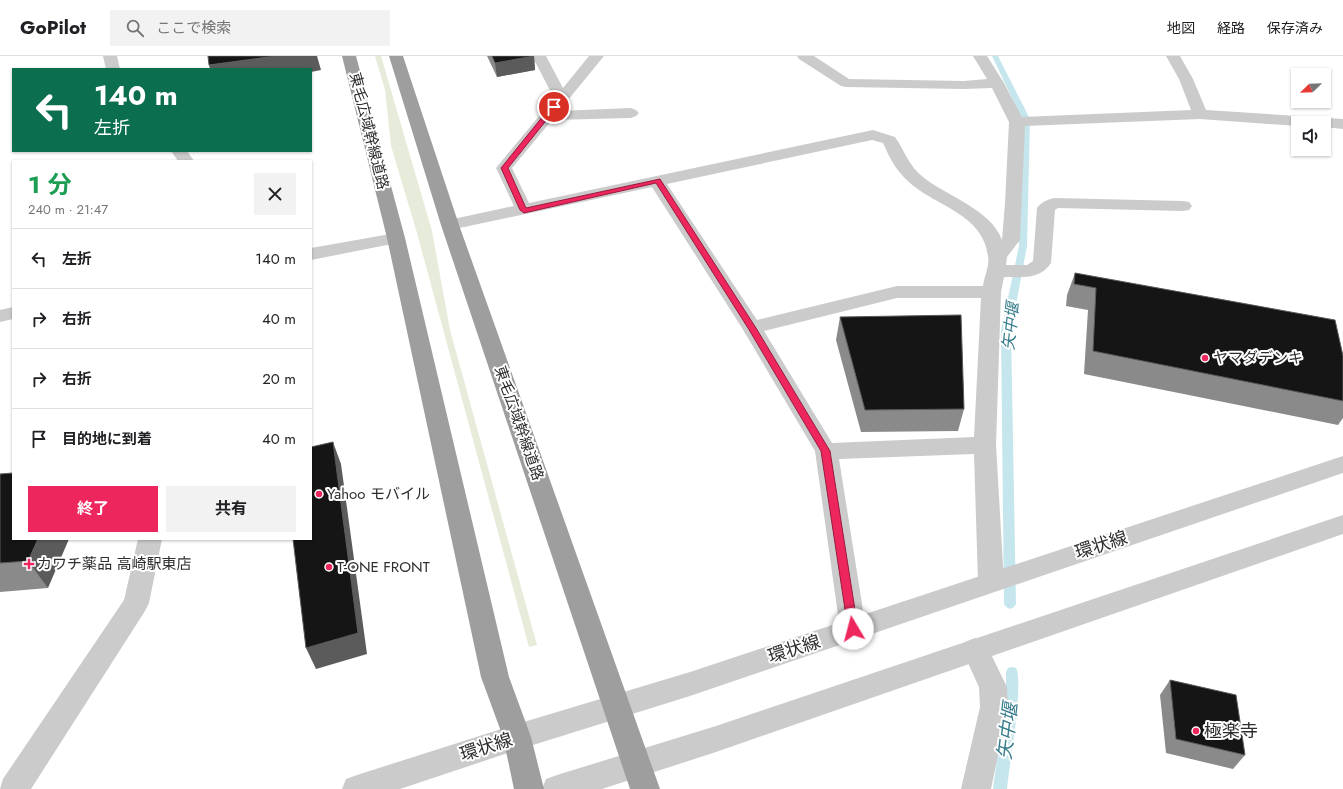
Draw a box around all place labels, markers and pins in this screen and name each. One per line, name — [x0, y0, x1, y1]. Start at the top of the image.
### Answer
pin — [537, 90, 571, 124]
place label: ヤマダデンキ — [1213, 347, 1303, 369]
marker: ヤマダデンキ — [1200, 353, 1210, 363]
place label: Yahoo モバイル — [327, 483, 430, 505]
marker: Yahoo モバイル — [314, 489, 324, 499]
place label: カワチ薬品 高崎駅東店 — [37, 553, 192, 575]
place label: T-ONE FRONT — [337, 556, 430, 578]
marker: カワチ薬品 高崎駅東店 — [24, 559, 34, 569]
marker: T-ONE FRONT — [324, 562, 334, 572]
place label: 極楽寺 — [1204, 718, 1258, 744]
marker: 極楽寺 — [1191, 726, 1201, 736]

